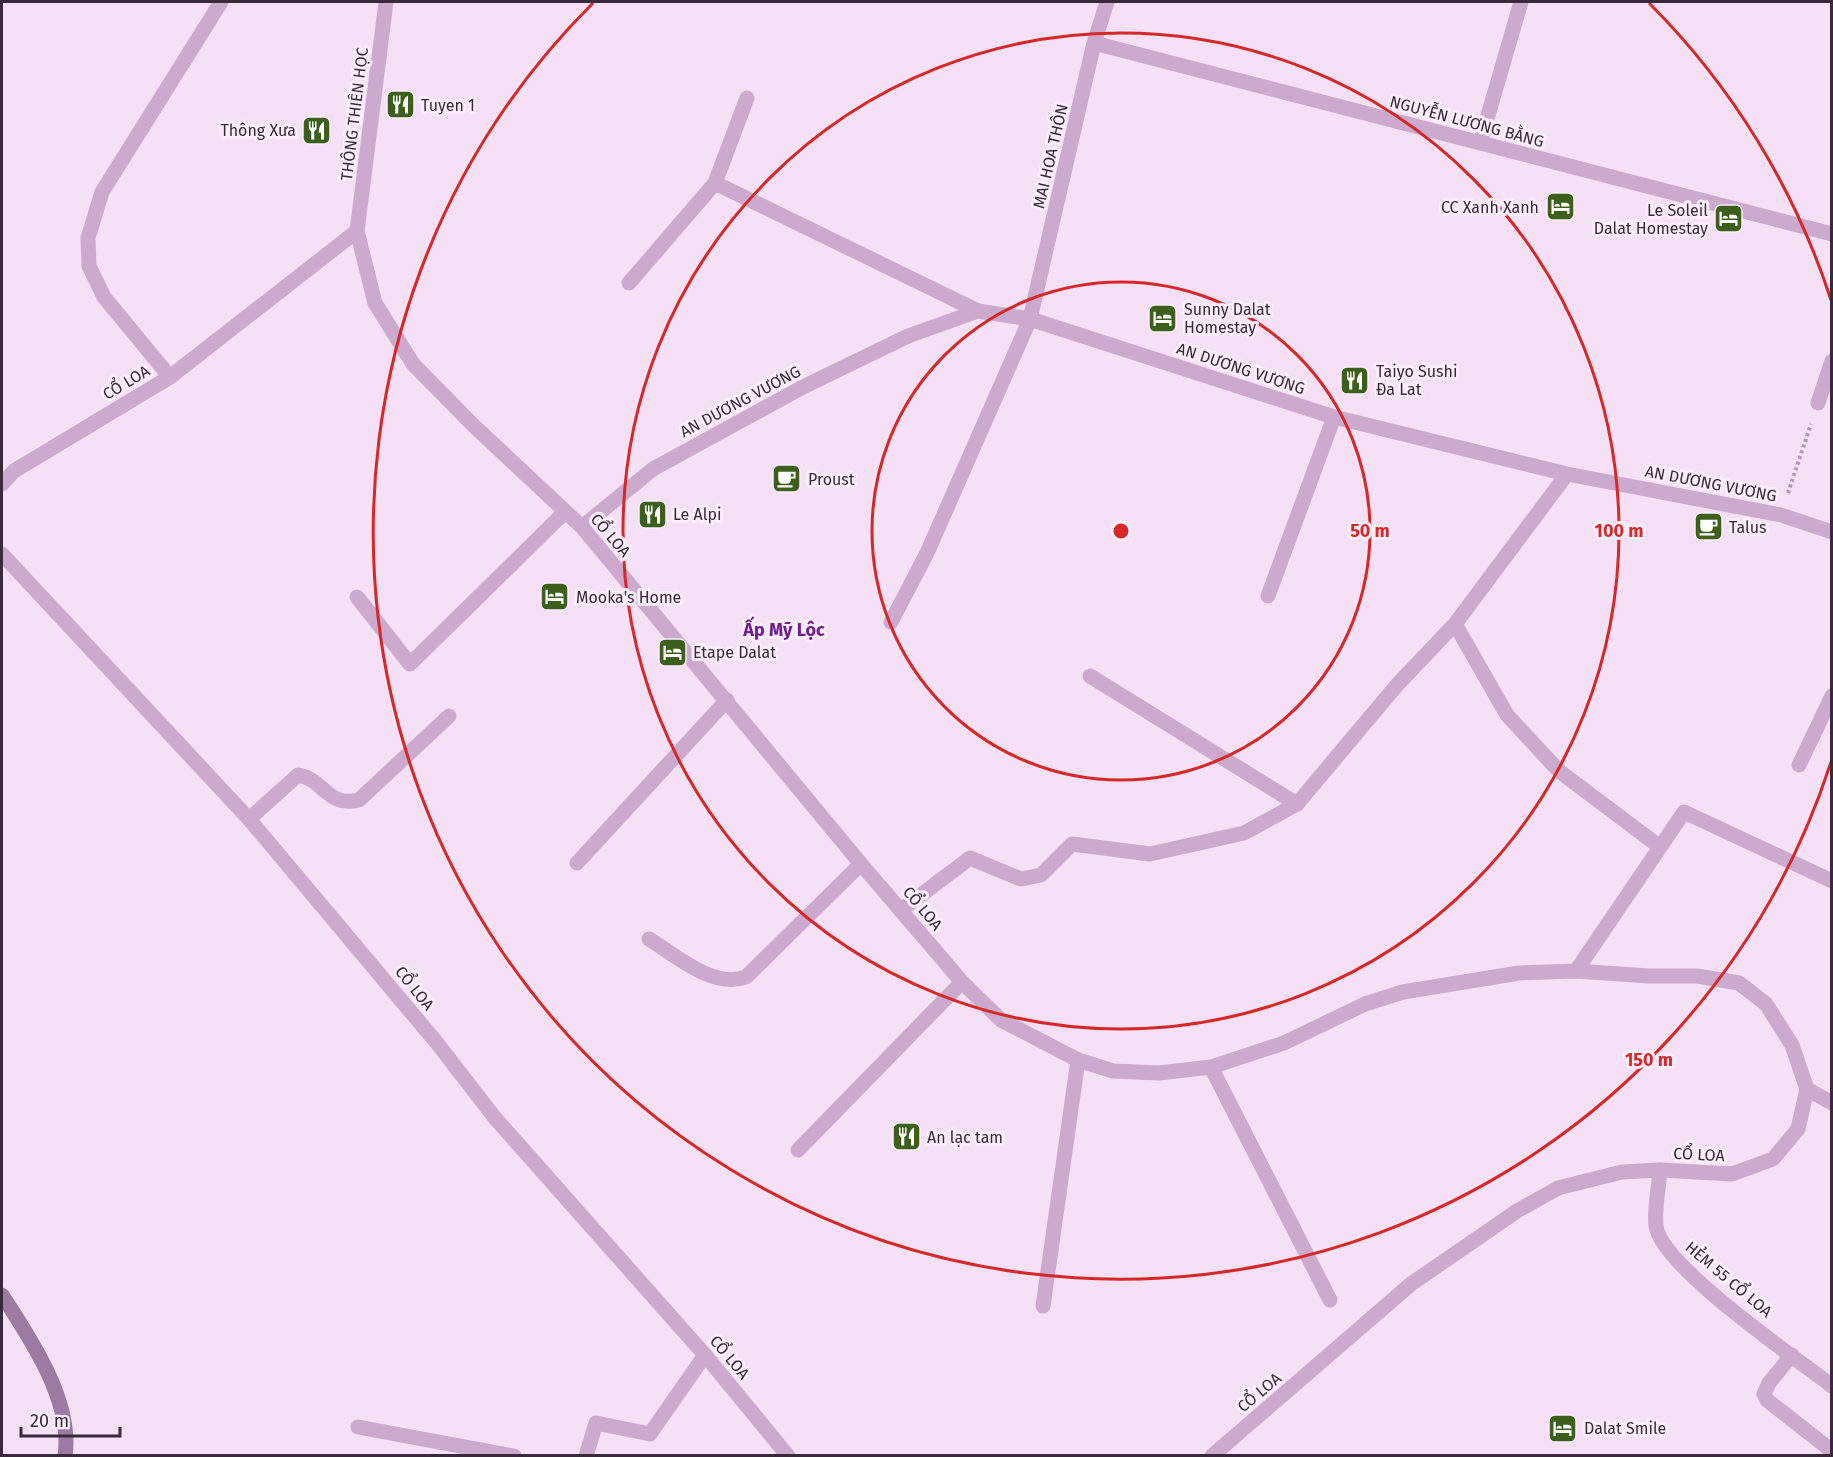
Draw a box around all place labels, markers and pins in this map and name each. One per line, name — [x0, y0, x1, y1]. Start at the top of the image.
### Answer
restaurant icon: Tuyen 1 — [384, 89, 416, 121]
place label: Tuyen 1 — [421, 96, 475, 115]
restaurant icon: Thông Xưa — [301, 114, 333, 146]
place label: Thông Xưa — [220, 121, 296, 140]
hotel icon: CC Xanh Xanh — [1544, 191, 1576, 223]
place label: CC Xanh Xanh — [1441, 198, 1539, 217]
place label: Le Soleil Dalat Homestay — [1594, 201, 1708, 238]
hotel icon: Le Soleil Dalat Homestay — [1713, 203, 1745, 235]
place label: Sunny Dalat Homestay — [1184, 300, 1271, 337]
hotel icon: Sunny Dalat Homestay — [1147, 302, 1179, 334]
place label: Taiyo Sushi Đa Lat — [1376, 362, 1457, 399]
restaurant icon: Taiyo Sushi Đa Lat — [1339, 364, 1371, 396]
cafe icon: Proust — [771, 463, 803, 495]
place label: Proust — [808, 470, 855, 489]
restaurant icon: Le Alpi — [636, 498, 668, 530]
place label: Le Alpi — [673, 505, 721, 524]
cafe icon: Talus — [1692, 511, 1724, 543]
place label: Talus — [1729, 518, 1767, 537]
centre of rings — [1111, 521, 1131, 541]
hotel icon: Mooka's Home — [539, 581, 571, 613]
place label: Mooka's Home — [576, 588, 681, 607]
hotel icon: Etape Dalat — [656, 636, 688, 668]
place label: Etape Dalat — [693, 643, 776, 662]
restaurant icon: An lạc tam — [890, 1121, 922, 1153]
place label: An lạc tam — [927, 1128, 1003, 1147]
hotel icon: Dalat Smile — [1547, 1412, 1579, 1444]
place label: Dalat Smile — [1584, 1419, 1666, 1438]

